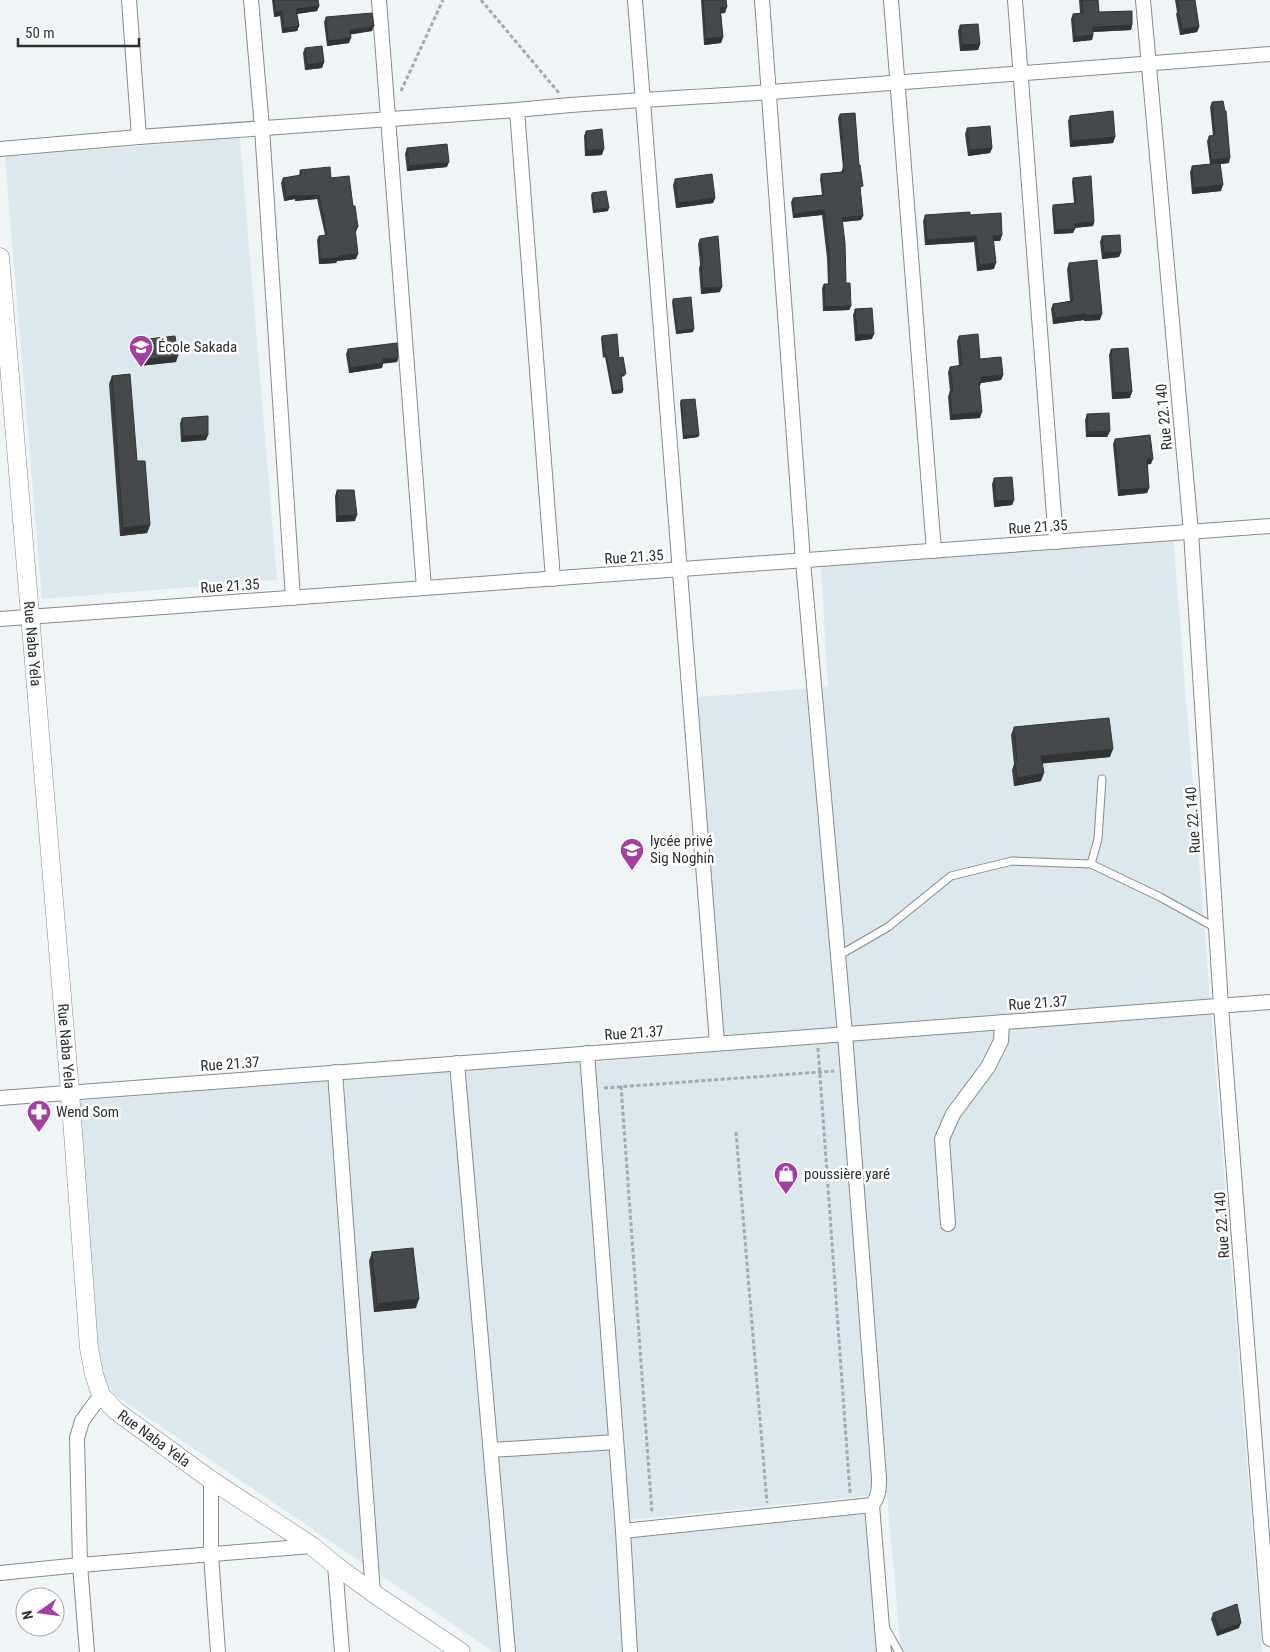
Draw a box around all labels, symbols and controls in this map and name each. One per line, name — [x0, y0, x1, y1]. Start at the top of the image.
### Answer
scale bar — [18, 15, 139, 47]
text: 50 m — [25, 24, 55, 42]
school or university icon: École Sakada — [128, 334, 154, 368]
place label: École Sakada — [158, 338, 237, 356]
street label: Rue 22.140 — [1152, 383, 1176, 451]
street label: Rue 21.35 — [1008, 516, 1068, 538]
street label: Rue 21.35 — [604, 546, 664, 568]
street label: Rue 21.35 — [200, 575, 260, 597]
street label: Rue Naba Yela — [20, 600, 45, 687]
street label: Rue 22.140 — [1182, 786, 1204, 854]
place label: lycée privé Sig Noghin — [650, 832, 714, 867]
school or university icon: lycée privé Sig Noghin — [619, 837, 645, 871]
street label: Rue 21.37 — [1008, 992, 1068, 1014]
street label: Rue Naba Yela — [54, 1003, 79, 1089]
street label: Rue 21.37 — [604, 1022, 664, 1044]
street label: Rue 21.37 — [200, 1053, 260, 1075]
pharmacy icon: Wend Som — [26, 1099, 52, 1133]
place label: Wend Som — [56, 1103, 119, 1121]
shop icon: poussière yaré — [773, 1161, 799, 1195]
place label: poussière yaré — [804, 1165, 890, 1183]
street label: Rue 22.140 — [1211, 1191, 1233, 1259]
street label: Rue Naba Yela — [114, 1406, 194, 1471]
north arrow — [15, 1587, 65, 1637]
text: N — [19, 1609, 36, 1621]

